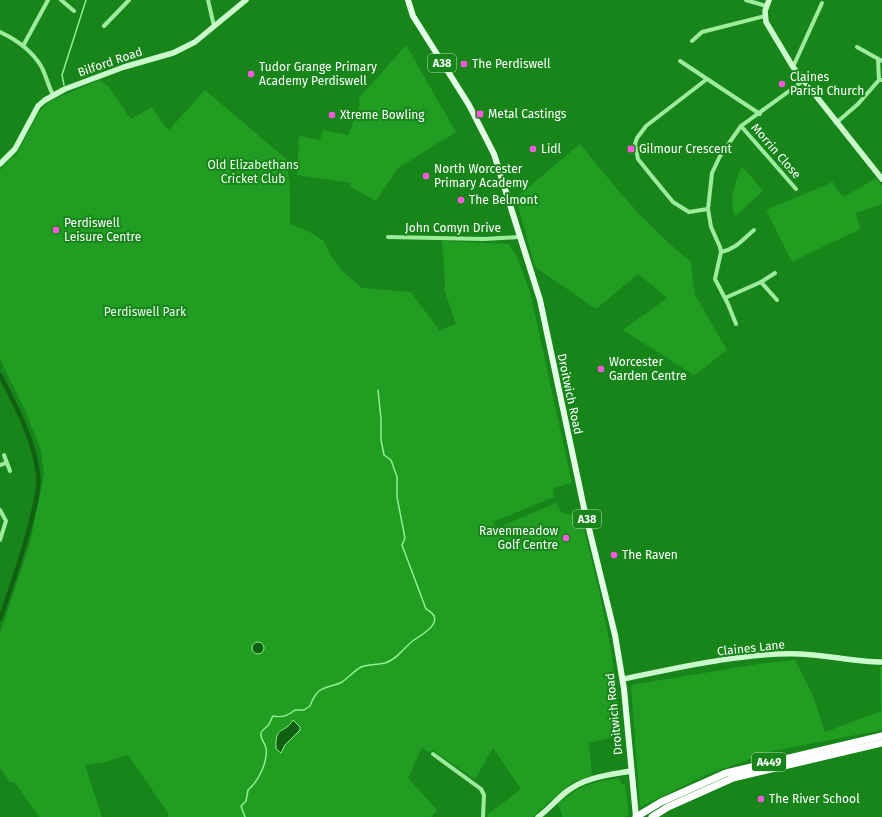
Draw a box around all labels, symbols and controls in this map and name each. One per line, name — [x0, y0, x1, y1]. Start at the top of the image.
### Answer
street label: Bilford Road — [76, 44, 144, 80]
road number: A38 — [428, 54, 456, 72]
place label: The Perdiswell — [472, 57, 551, 71]
marker: The Perdiswell — [459, 59, 469, 69]
place label: Tudor Grange Primary Academy Perdiswell — [259, 60, 377, 88]
marker: Tudor Grange Primary Academy Perdiswell — [246, 69, 256, 79]
place label: Claines Parish Church — [790, 70, 864, 98]
marker: Claines Parish Church — [777, 79, 787, 89]
place label: Metal Castings — [488, 107, 567, 121]
place label: Xtreme Bowling — [340, 108, 425, 122]
marker: Metal Castings — [475, 109, 485, 119]
marker: Xtreme Bowling — [327, 110, 337, 120]
street label: Morrin Close — [748, 121, 804, 181]
place label: Lidl — [541, 142, 562, 156]
place label: Gilmour Crescent — [639, 142, 733, 156]
marker: Lidl — [528, 144, 538, 154]
marker: Gilmour Crescent — [626, 144, 636, 154]
park label: Old Elizabethans Cricket Club — [207, 158, 299, 186]
place label: North Worcester Primary Academy — [434, 162, 528, 190]
marker: North Worcester Primary Academy — [421, 171, 431, 181]
place label: The Belmont — [469, 193, 539, 207]
marker: The Belmont — [456, 195, 466, 205]
place label: Perdiswell Leisure Centre — [64, 216, 141, 244]
street label: John Comyn Drive — [405, 221, 501, 235]
marker: Perdiswell Leisure Centre — [51, 225, 61, 235]
park label: Perdiswell Park — [104, 305, 187, 319]
street label: Droitwich Road — [555, 352, 585, 436]
place label: Worcester Garden Centre — [609, 355, 687, 383]
marker: Worcester Garden Centre — [596, 364, 606, 374]
road number: A38 — [573, 510, 601, 528]
place label: Ravenmeadow Golf Centre — [479, 524, 558, 552]
marker: Ravenmeadow Golf Centre — [561, 533, 571, 543]
place label: The Raven — [622, 548, 678, 562]
marker: The Raven — [609, 550, 619, 560]
street label: Claines Lane — [716, 637, 786, 659]
street label: Droitwich Road — [603, 672, 625, 756]
road number: A449 — [752, 753, 786, 771]
place label: The River School — [769, 792, 860, 806]
marker: The River School — [756, 794, 766, 804]

